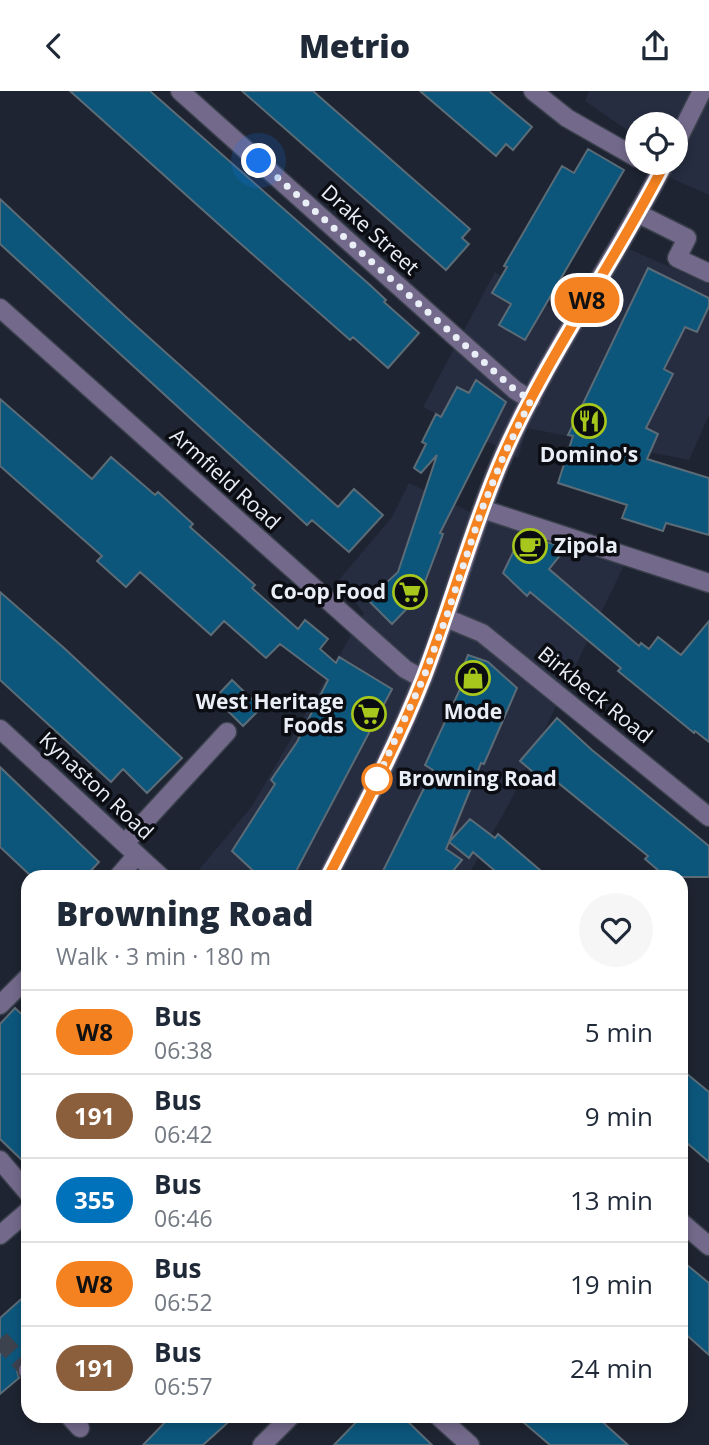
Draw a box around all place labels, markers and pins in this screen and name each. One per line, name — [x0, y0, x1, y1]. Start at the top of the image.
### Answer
restaurant icon: Domino's — [570, 402, 608, 440]
place label: Domino's — [540, 440, 638, 468]
cafe icon: Zipola — [511, 527, 549, 565]
place label: Zipola — [554, 531, 618, 559]
supermarket icon: Co-op Food — [391, 573, 429, 611]
place label: Co-op Food — [270, 577, 386, 605]
shop icon: Mode — [454, 659, 492, 697]
place label: West Heritage Foods — [196, 687, 344, 739]
supermarket icon: West Heritage Foods — [350, 695, 388, 733]
place label: Mode — [444, 697, 502, 725]
marker: Browning Road — [362, 764, 392, 794]
place label: Browning Road — [398, 764, 557, 792]

